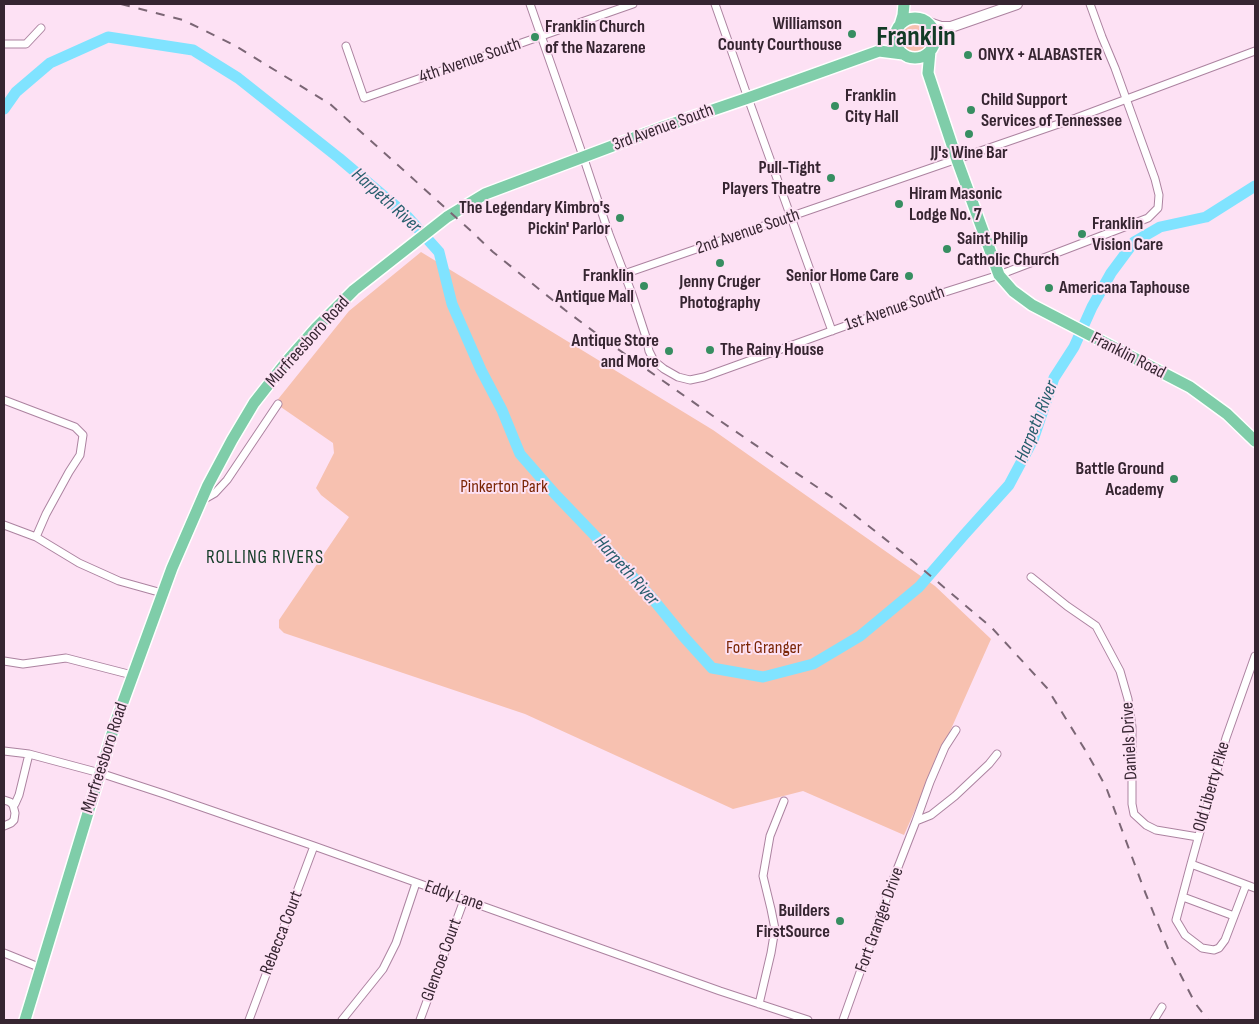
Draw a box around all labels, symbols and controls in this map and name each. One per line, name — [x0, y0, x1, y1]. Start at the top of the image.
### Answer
place label: Williamson County Courthouse — [718, 13, 842, 56]
place label: Franklin Church of the Nazarene — [545, 16, 646, 58]
district label: Franklin — [876, 21, 956, 55]
marker: Williamson County Courthouse — [846, 28, 858, 40]
marker: Franklin Church of the Nazarene — [529, 31, 541, 43]
street label: 4th Avenue South — [416, 33, 524, 89]
place label: ONYX + ALABASTER — [978, 44, 1102, 66]
marker: ONYX + ALABASTER — [962, 49, 974, 61]
place label: Franklin City Hall — [845, 85, 899, 128]
place label: Child Support Services of Tennessee — [981, 89, 1122, 132]
street label: 3rd Avenue South — [610, 100, 716, 156]
marker: Franklin City Hall — [829, 100, 841, 112]
marker: Child Support Services of Tennessee — [965, 104, 977, 116]
marker: JJ's Wine Bar — [963, 128, 975, 140]
place label: JJ's Wine Bar — [930, 142, 1008, 164]
place label: Pull-Tight Players Theatre — [722, 157, 821, 200]
water label: Harpeth River — [346, 164, 426, 238]
marker: Pull-Tight Players Theatre — [825, 172, 837, 184]
place label: Hiram Masonic Lodge No. 7 — [909, 183, 1002, 225]
place label: The Legendary Kimbro's Pickin' Parlor — [459, 197, 610, 240]
marker: Hiram Masonic Lodge No. 7 — [893, 198, 905, 210]
street label: 2nd Avenue South — [693, 204, 803, 260]
marker: The Legendary Kimbro's Pickin' Parlor — [614, 212, 626, 224]
place label: Franklin Vision Care — [1092, 213, 1163, 255]
place label: Saint Philip Catholic Church — [957, 228, 1059, 270]
marker: Franklin Vision Care — [1076, 228, 1088, 240]
marker: Saint Philip Catholic Church — [941, 243, 953, 255]
marker: Jenny Cruger Photography — [714, 257, 726, 269]
place label: Franklin Antique Mall — [555, 265, 634, 308]
place label: Senior Home Care — [786, 265, 899, 287]
marker: Senior Home Care — [903, 270, 915, 282]
place label: Jenny Cruger Photography — [679, 271, 761, 314]
place label: Americana Taphouse — [1059, 277, 1190, 299]
marker: Franklin Antique Mall — [638, 280, 650, 292]
street label: 1st Avenue South — [842, 282, 948, 336]
marker: Americana Taphouse — [1043, 282, 1055, 294]
street label: Murfreesboro Road — [262, 292, 354, 392]
street label: Franklin Road — [1087, 328, 1169, 384]
place label: Antique Store and More — [571, 330, 659, 372]
place label: The Rainy House — [720, 339, 824, 361]
marker: The Rainy House — [704, 344, 716, 356]
marker: Antique Store and More — [663, 345, 675, 357]
water label: Harpeth River — [1010, 378, 1064, 466]
place label: Battle Ground Academy — [1076, 458, 1164, 500]
marker: Battle Ground Academy — [1168, 473, 1180, 485]
park label: Pinkerton Park — [460, 476, 548, 498]
water label: Harpeth River — [589, 531, 663, 611]
district label: ROLLING RIVERS — [204, 547, 326, 569]
park label: Fort Granger — [726, 637, 802, 659]
street label: Murfreesboro Road — [77, 700, 133, 816]
street label: Daniels Drive — [1117, 701, 1143, 781]
street label: Old Liberty Pike — [1189, 739, 1235, 835]
street label: Fort Granger Drive — [851, 865, 909, 975]
street label: Eddy Lane — [422, 876, 486, 916]
street label: Rebecca Court — [256, 888, 308, 978]
place label: Builders FirstSource — [756, 900, 830, 942]
marker: Builders FirstSource — [834, 915, 846, 927]
street label: Glencoe Court — [417, 916, 467, 1004]

